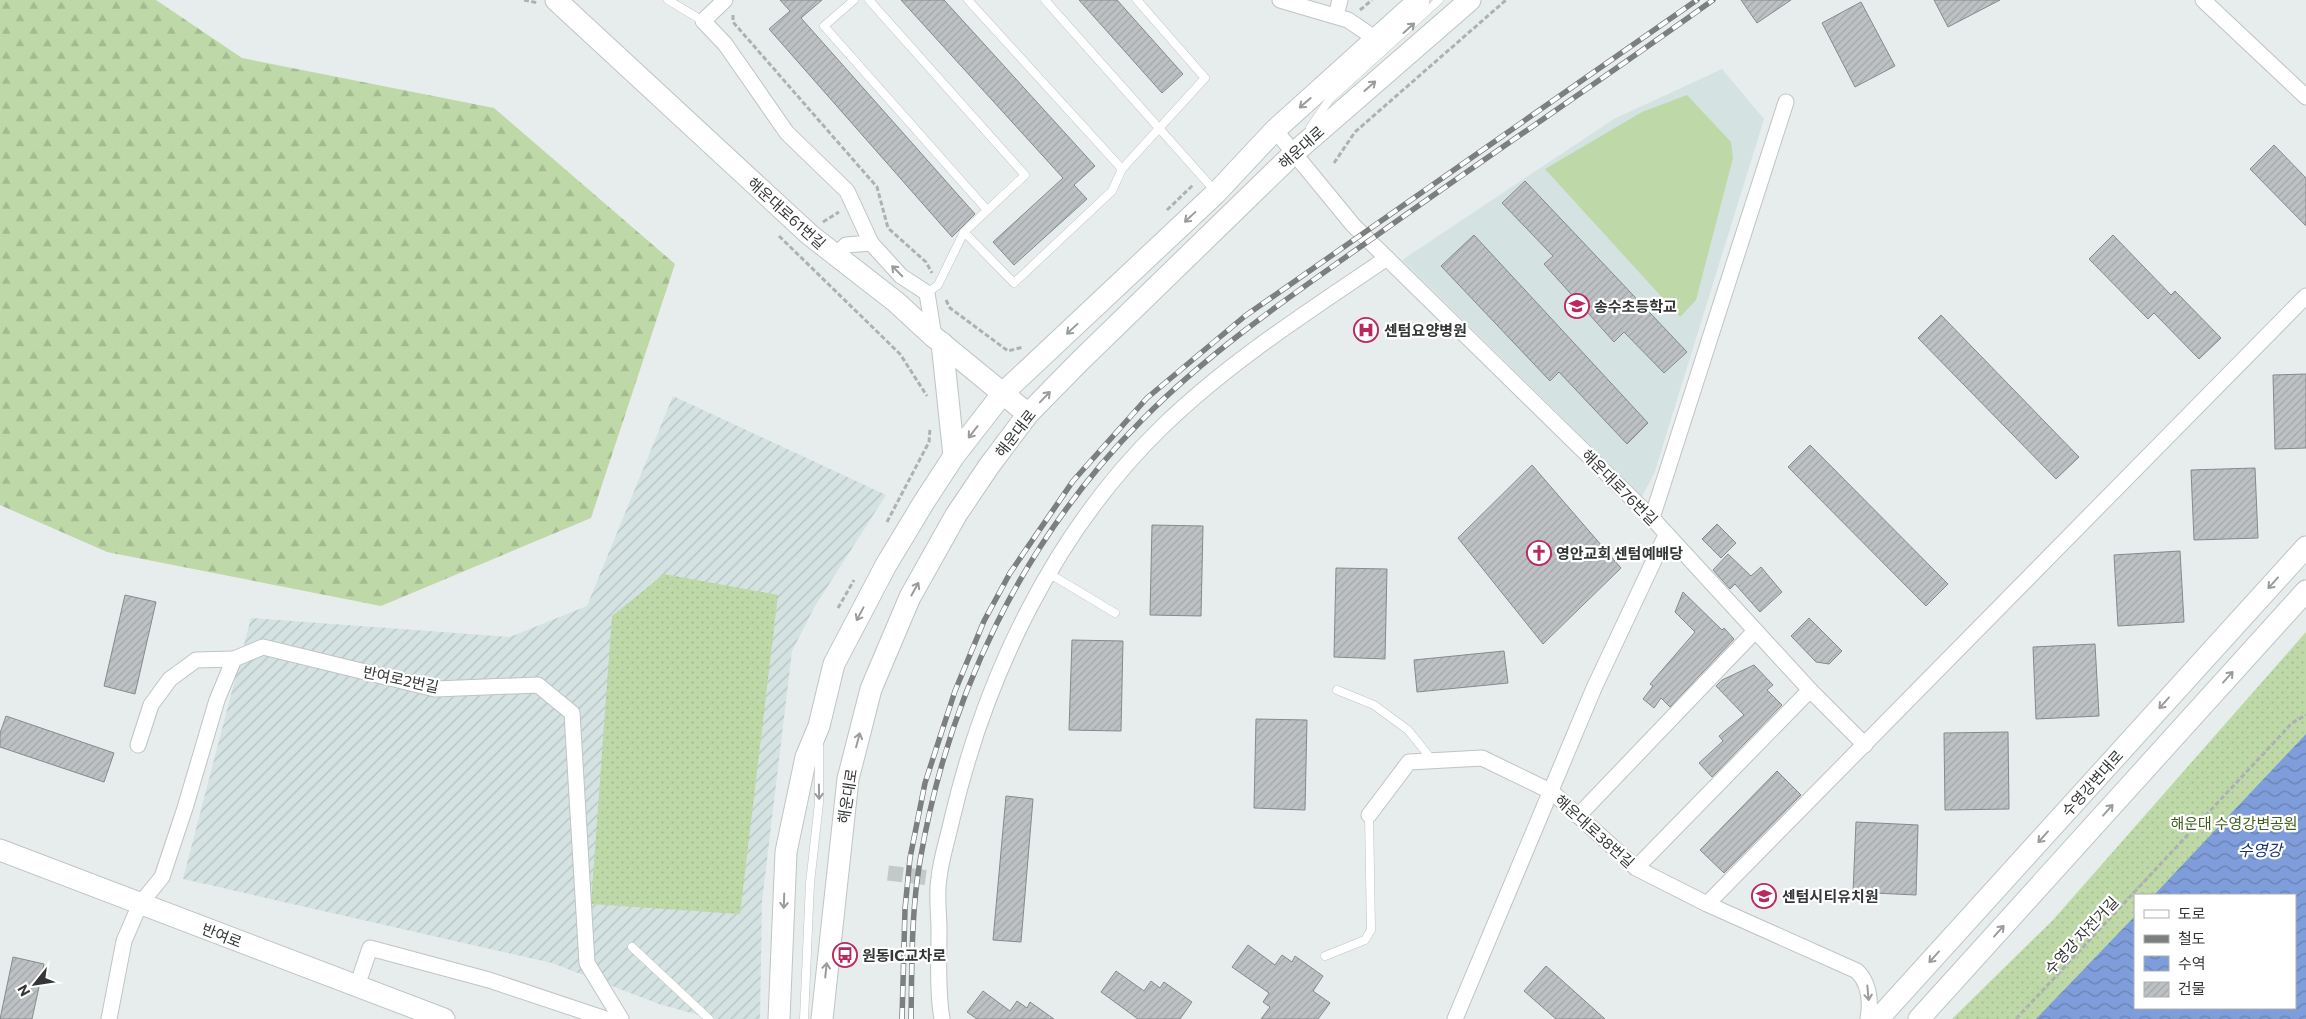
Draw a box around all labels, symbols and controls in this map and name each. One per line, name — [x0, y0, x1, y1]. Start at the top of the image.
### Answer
one-way arrow — [1402, 22, 1415, 34]
one-way arrow — [1363, 80, 1376, 92]
one-way arrow — [1299, 97, 1312, 109]
street label: 해운대로 — [1274, 122, 1328, 172]
street label: 해운대로61번길 — [744, 173, 830, 253]
one-way arrow — [1184, 211, 1196, 223]
one-way arrow — [891, 265, 903, 277]
school or university icon: 송수초등학교 — [1564, 293, 1590, 319]
place label: 송수초등학교 — [1594, 297, 1677, 315]
hospital icon: 센텀요양병원 — [1353, 317, 1379, 343]
place label: 센텀요양병원 — [1384, 321, 1467, 339]
one-way arrow — [1065, 323, 1078, 335]
one-way arrow — [1039, 391, 1051, 403]
street label: 해운대로 — [991, 406, 1039, 460]
one-way arrow — [968, 425, 979, 438]
street label: 해운대로76번길 — [1578, 445, 1662, 529]
church icon: 영안교회 센텀예배당 — [1526, 540, 1552, 566]
place label: 영안교회 센텀예배당 — [1556, 544, 1683, 562]
one-way arrow — [2267, 576, 2279, 589]
one-way arrow — [910, 581, 920, 596]
one-way arrow — [855, 606, 864, 621]
street label: 반여로2번길 — [361, 662, 441, 696]
one-way arrow — [2222, 671, 2234, 684]
one-way arrow — [2158, 697, 2170, 710]
one-way arrow — [854, 733, 863, 749]
street label: 수영강변대로 — [2058, 746, 2126, 820]
street label: 해운대로 — [834, 767, 860, 825]
one-way arrow — [814, 784, 824, 800]
street label: 해운대로38번길 — [1552, 791, 1638, 871]
one-way arrow — [2102, 804, 2113, 817]
park label: 해운대 수영강변공원 — [2170, 814, 2298, 832]
one-way arrow — [2037, 830, 2049, 843]
water label: 수영강 — [2238, 840, 2284, 859]
school or university icon: 센텀시티유치원 — [1751, 883, 1777, 909]
place label: 센텀시티유치원 — [1782, 887, 1879, 905]
one-way arrow — [780, 892, 789, 908]
street label: 수영강 자전거길 — [2040, 892, 2122, 978]
legend — [2134, 894, 2296, 1009]
text: 도로 — [2178, 904, 2206, 922]
street label: 반여로 — [199, 919, 245, 951]
one-way arrow — [1993, 924, 2004, 937]
text: 철도 — [2178, 929, 2206, 947]
bus stop icon: 원동IC교차로 — [832, 942, 858, 968]
place label: 원동IC교차로 — [862, 946, 946, 964]
one-way arrow — [1928, 950, 1940, 963]
text: 수역 — [2178, 954, 2206, 972]
north arrow — [10, 959, 60, 1009]
one-way arrow — [821, 963, 831, 979]
text: 건물 — [2178, 979, 2206, 997]
text: N — [13, 982, 33, 1000]
one-way arrow — [1863, 985, 1873, 1001]

